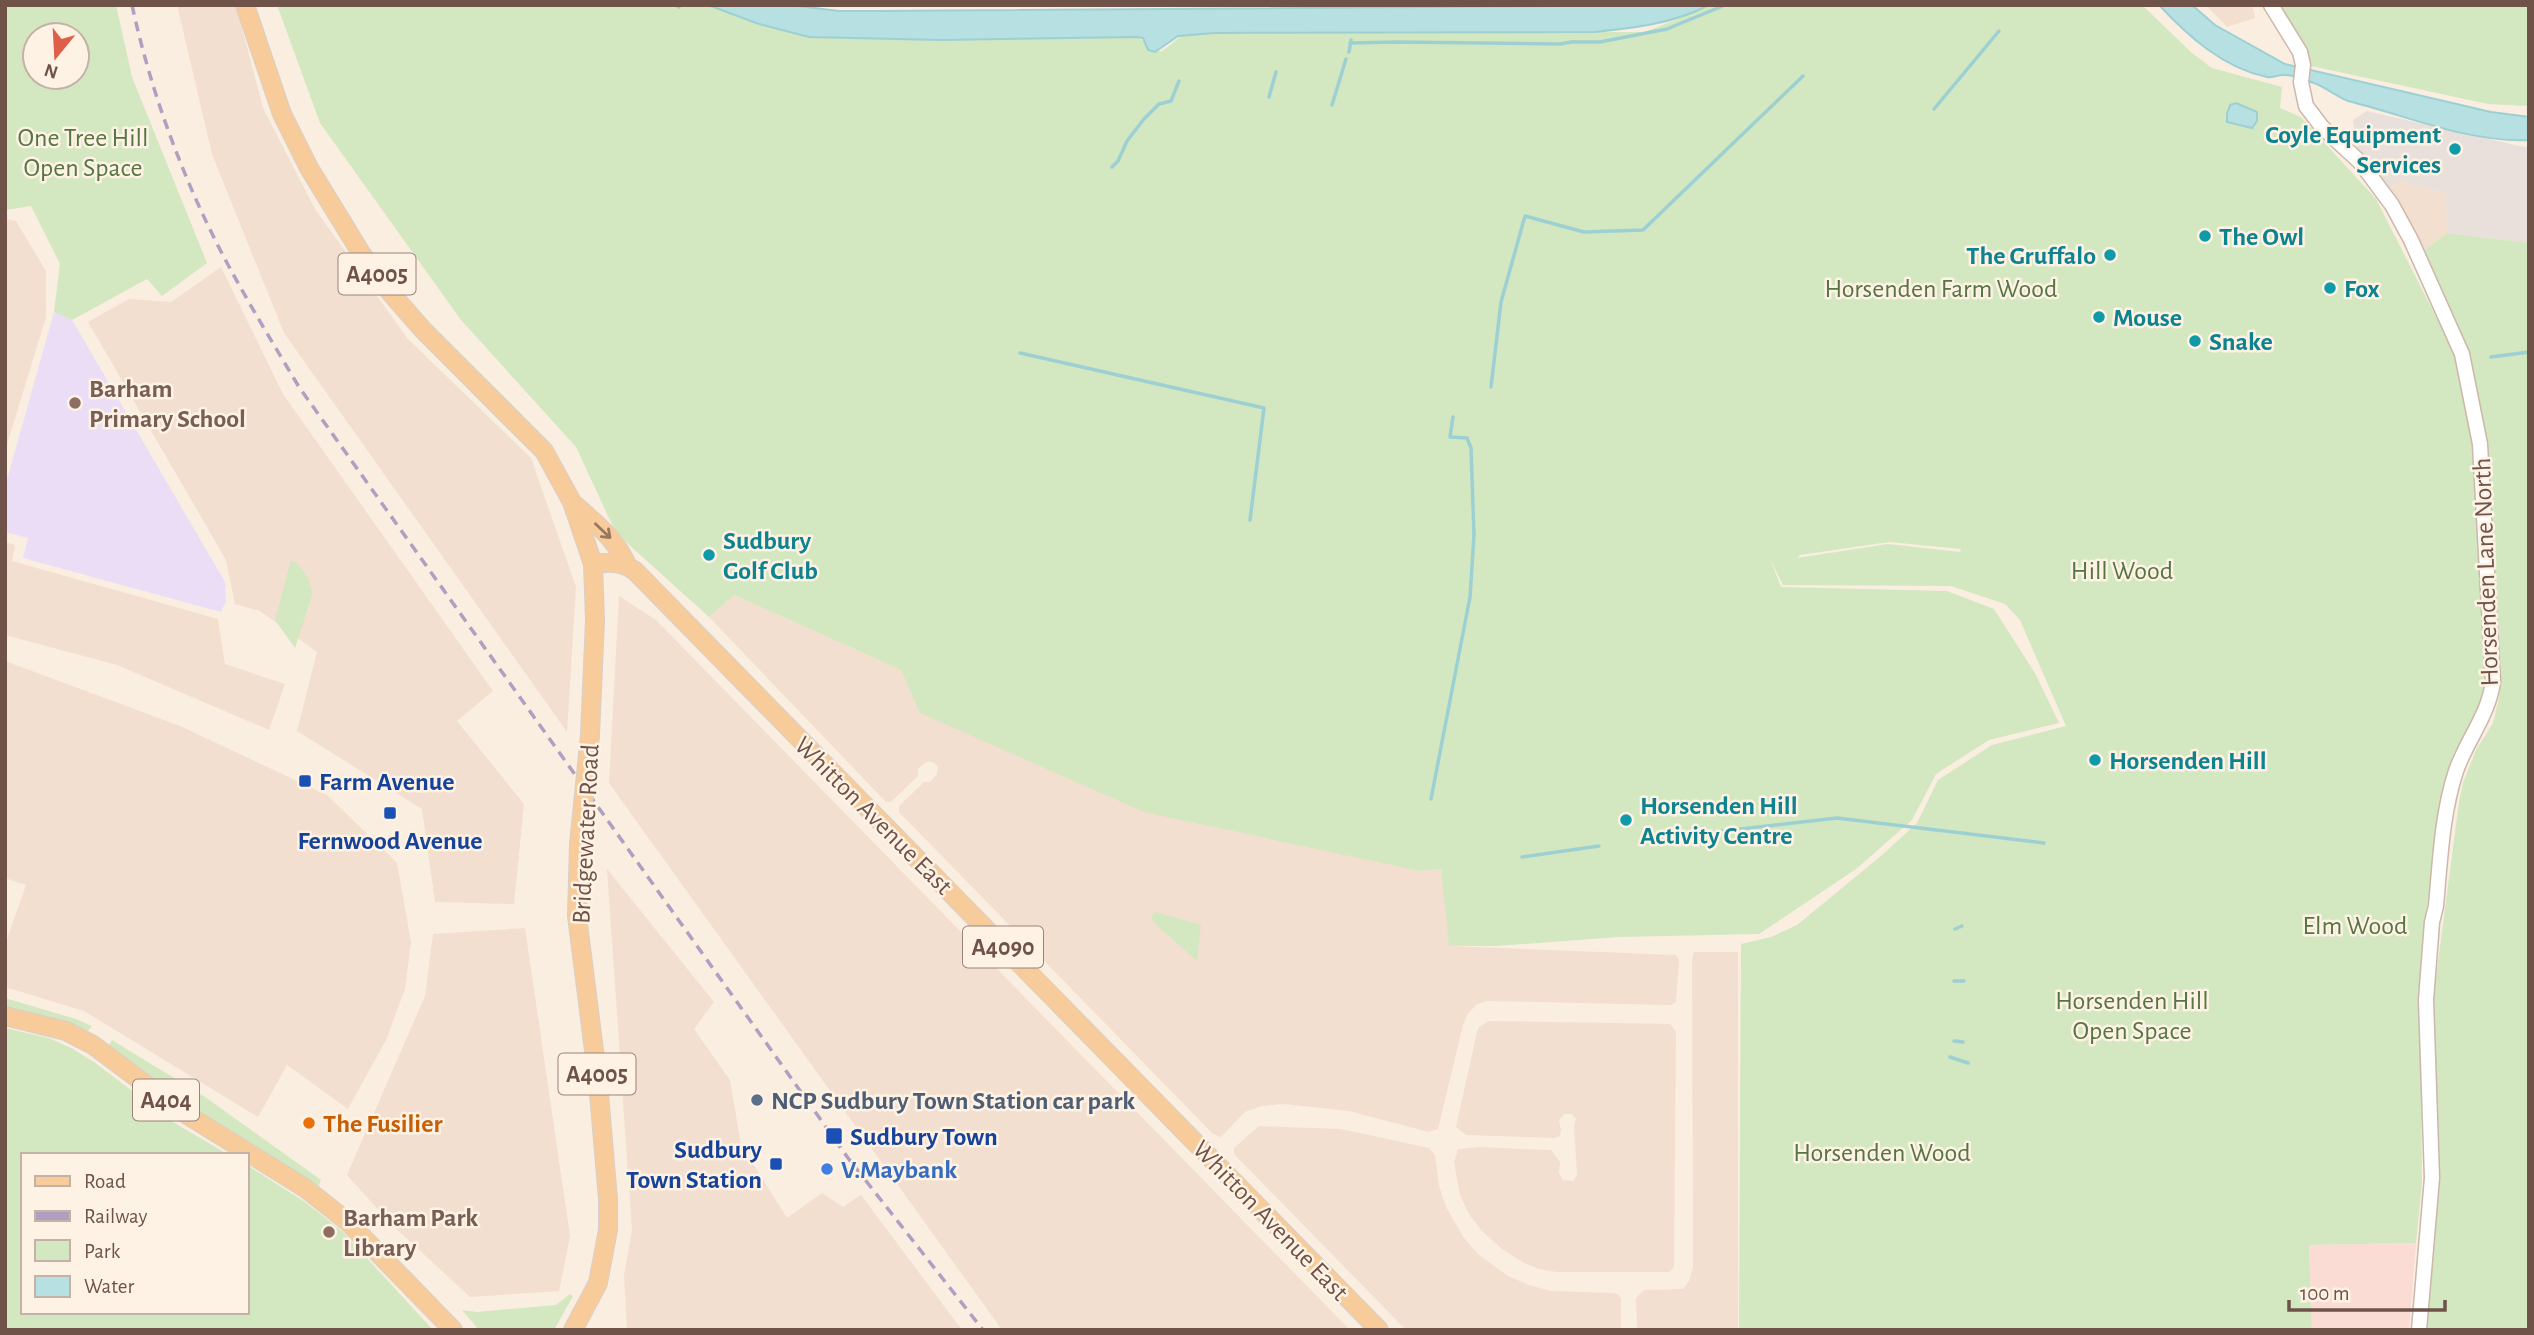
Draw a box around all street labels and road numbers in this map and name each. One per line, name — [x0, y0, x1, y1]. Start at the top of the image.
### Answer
road number: A4005 — [338, 254, 416, 295]
street label: Horsenden Lane North — [2469, 457, 2503, 687]
street label: Whitton Avenue East — [789, 732, 957, 900]
street label: Bridgewater Road — [568, 744, 604, 925]
road number: A4090 — [963, 926, 1043, 967]
road number: A4005 — [558, 1054, 636, 1094]
road number: A404 — [133, 1080, 199, 1120]
street label: Whitton Avenue East — [1188, 1136, 1353, 1306]

